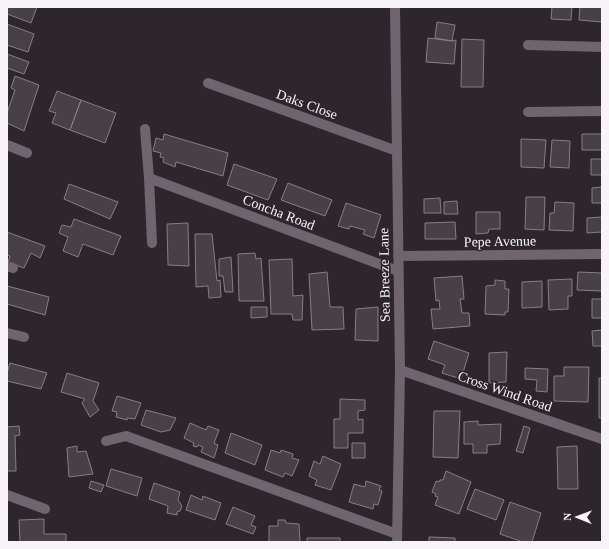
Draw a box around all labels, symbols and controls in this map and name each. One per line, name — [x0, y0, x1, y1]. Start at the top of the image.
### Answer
street label: Daks Close — [274, 86, 340, 122]
street label: Concha Road — [241, 192, 317, 233]
street label: Sea Breeze Lane — [376, 228, 393, 322]
street label: Pepe Avenue — [464, 233, 536, 250]
street label: Cross Wind Road — [456, 368, 554, 415]
north arrow — [557, 497, 597, 537]
text: N — [561, 513, 573, 521]

